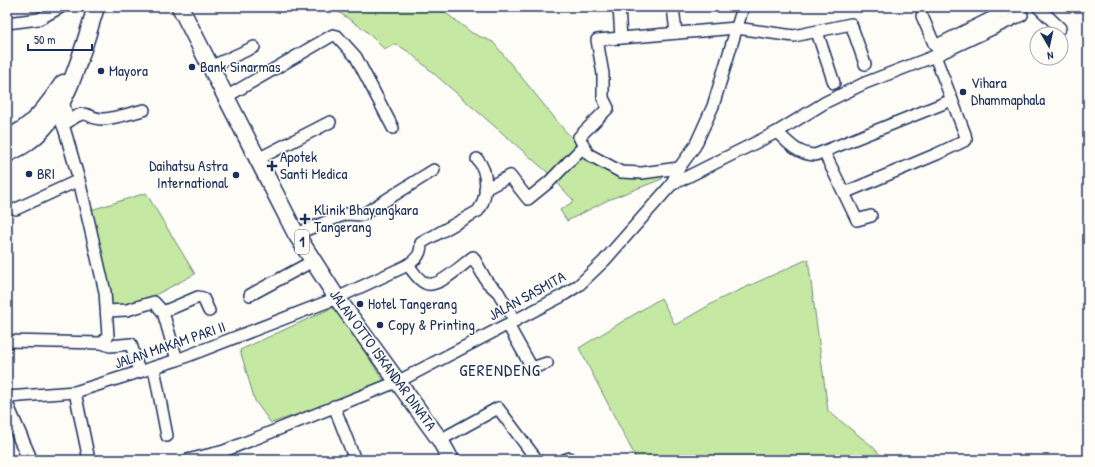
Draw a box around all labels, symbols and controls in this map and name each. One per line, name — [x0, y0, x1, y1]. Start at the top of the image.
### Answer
scale bar — [28, 26, 92, 52]
north arrow — [1029, 26, 1069, 66]
text: 50 m — [34, 31, 55, 48]
text: N — [1046, 49, 1055, 63]
place label: Bank Sinarmas — [200, 56, 281, 77]
place label: Mayora — [109, 60, 148, 81]
marker: Bank Sinarmas — [187, 62, 197, 72]
marker: Mayora — [96, 66, 106, 76]
place label: Vihara Dhammaphala — [971, 72, 1045, 110]
marker: Vihara Dhammaphala — [958, 87, 968, 97]
place label: Apotek Santi Medica — [280, 146, 347, 184]
place label: Daihatsu Astra International — [149, 155, 228, 193]
marker: Apotek Santi Medica — [267, 161, 277, 171]
place label: BRI — [37, 163, 55, 184]
marker: BRI — [24, 169, 34, 179]
marker: Daihatsu Astra International — [231, 170, 241, 180]
place label: Klinik Bhayangkara Tangerang — [314, 199, 418, 237]
marker: Klinik Bhayangkara Tangerang — [299, 213, 311, 225]
road number: 1 — [295, 230, 309, 254]
street label: JALAN SASMITA — [484, 265, 570, 325]
street label: JALAN OTTO ISKANDAR DINATA — [325, 285, 442, 435]
place label: Hotel Tangerang — [368, 293, 457, 314]
marker: Hotel Tangerang — [355, 299, 365, 309]
place label: Copy & Printing — [388, 314, 475, 335]
street label: JALAN MAKAM PARI II — [111, 316, 228, 373]
marker: Copy & Printing — [375, 320, 385, 330]
district label: GERENDENG — [459, 358, 541, 381]

